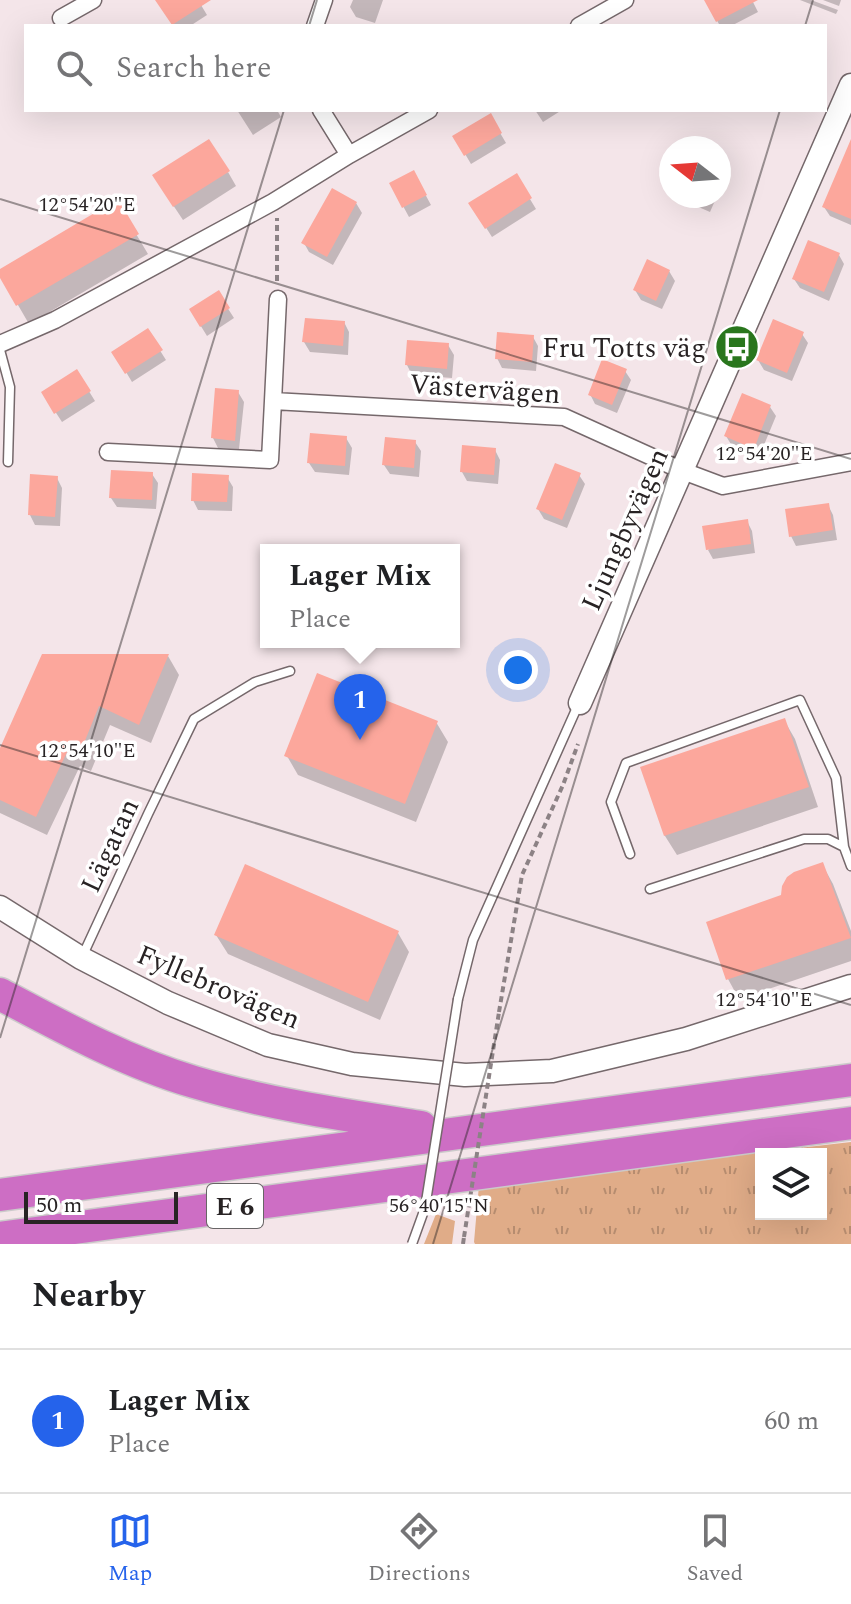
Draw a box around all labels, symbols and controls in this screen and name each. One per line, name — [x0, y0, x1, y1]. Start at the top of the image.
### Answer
search box — [24, 24, 827, 112]
text: Search here — [116, 45, 272, 91]
icon: search — [52, 46, 96, 90]
north arrow — [659, 136, 731, 208]
text: 12°54'20"E — [38, 190, 136, 220]
bus stop icon: Fru Totts väg — [713, 323, 761, 371]
place label: Fru Totts väg — [542, 327, 706, 370]
street label: Västervägen — [408, 363, 562, 416]
text: 12°54'20"E — [715, 439, 813, 469]
street label: Ljungbyvägen — [570, 441, 681, 618]
popup — [260, 544, 460, 648]
text: Lager Mix — [289, 553, 431, 599]
text: Place — [289, 599, 351, 639]
your location — [498, 650, 538, 690]
pin: 1 — [334, 674, 386, 740]
text: 12°54'10"E — [38, 736, 136, 766]
street label: Lägatan — [70, 791, 151, 900]
street label: Fyllebrovägen — [130, 934, 307, 1041]
text: 12°54'10"E — [715, 985, 813, 1015]
map controls — [755, 1148, 827, 1220]
button: layers — [755, 1148, 827, 1220]
road number: E 6 — [207, 1184, 263, 1228]
scale bar — [24, 1188, 178, 1224]
text: 50 m — [36, 1189, 82, 1222]
text: 56°40'15"N — [389, 1191, 489, 1221]
text: Nearby — [32, 1270, 145, 1322]
text: Lager Mix — [108, 1378, 250, 1424]
text: 1 — [51, 1401, 65, 1441]
text: 60 m — [764, 1401, 819, 1441]
text: Place — [108, 1424, 170, 1464]
tab: Map — [108, 1509, 152, 1590]
tab: Directions — [368, 1509, 471, 1590]
tab: Saved — [687, 1509, 743, 1590]

